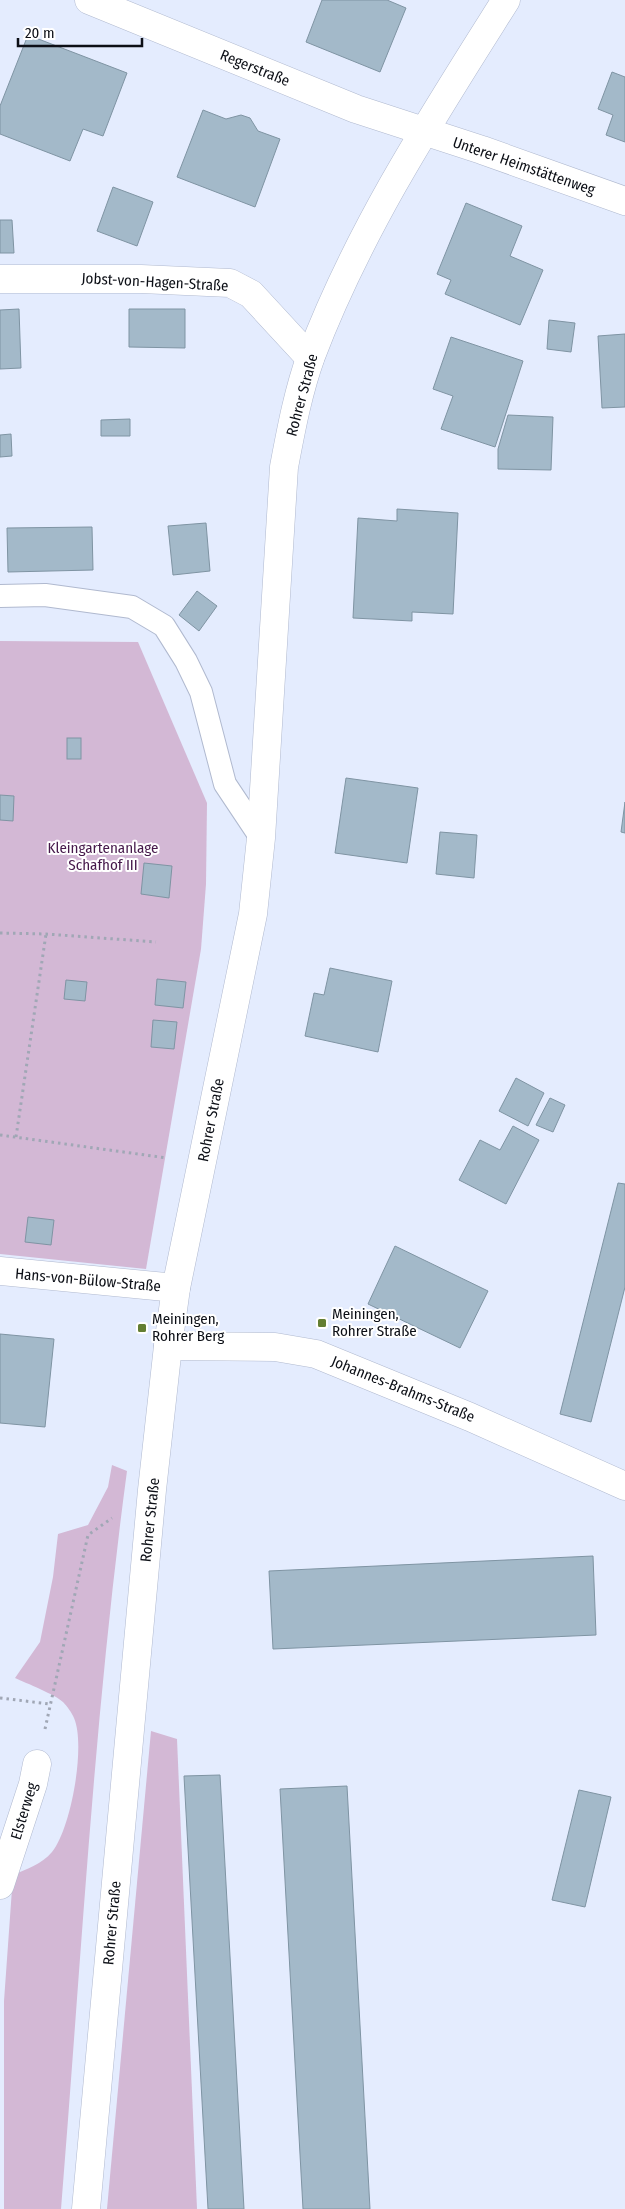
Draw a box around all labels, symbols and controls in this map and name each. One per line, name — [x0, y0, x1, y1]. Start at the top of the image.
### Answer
scale bar — [18, 15, 141, 47]
text: 20 m — [25, 24, 55, 42]
street label: Regerstraße — [218, 46, 292, 90]
street label: Unterer Heimstättenweg — [450, 133, 598, 199]
street label: Jobst-von-Hagen-Straße — [81, 269, 229, 295]
street label: Rohrer Straße — [282, 352, 322, 438]
park label: Kleingartenanlage Schafhof III — [48, 839, 158, 874]
street label: Rohrer Straße — [194, 1077, 228, 1163]
street label: Hans-von-Bülow-Straße — [14, 1265, 162, 1295]
place label: Meiningen, Rohrer Straße — [332, 1305, 417, 1340]
place label: Meiningen, Rohrer Berg — [152, 1310, 224, 1345]
marker: Meiningen, Rohrer Straße — [316, 1317, 328, 1329]
marker: Meiningen, Rohrer Berg — [136, 1322, 148, 1334]
street label: Johannes-Brahms-Straße — [329, 1352, 477, 1426]
street label: Rohrer Straße — [137, 1477, 163, 1563]
street label: Elsterweg — [7, 1780, 41, 1842]
street label: Rohrer Straße — [99, 1880, 125, 1966]

